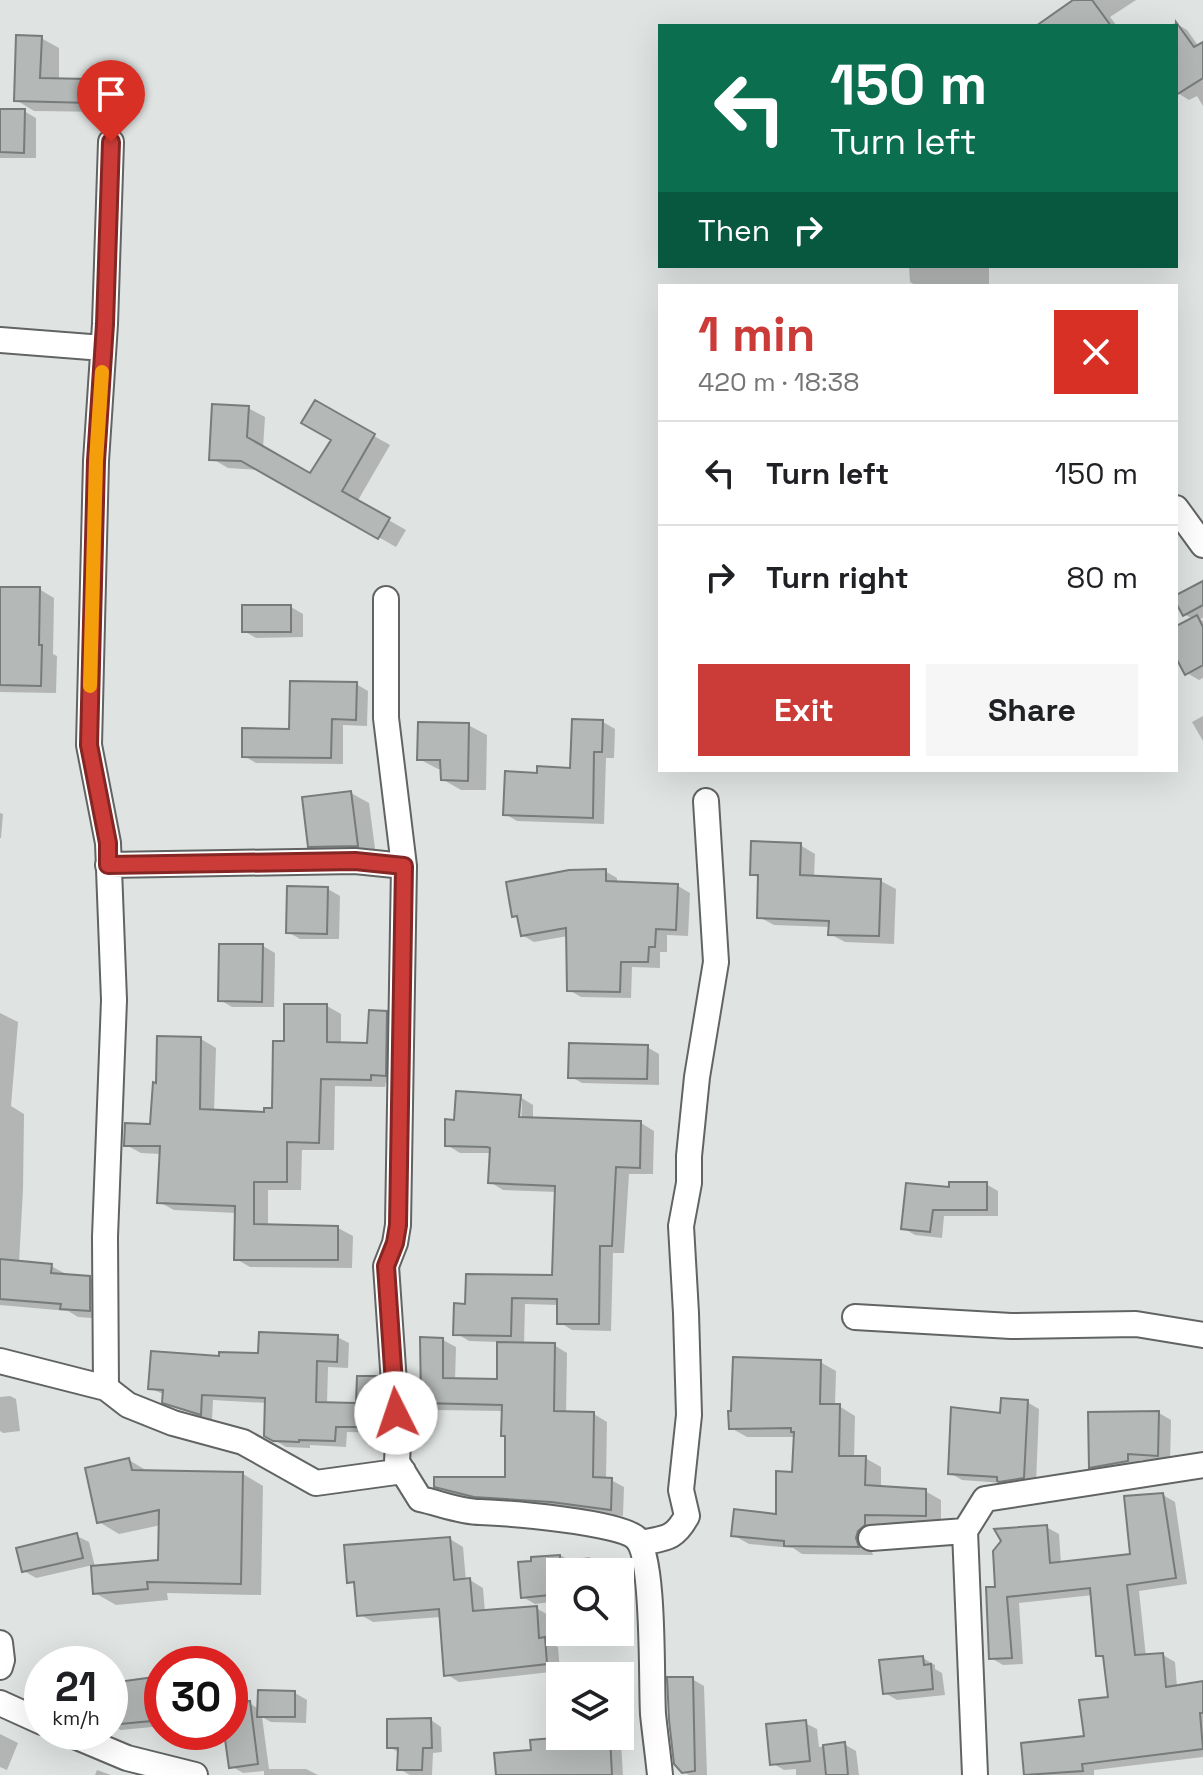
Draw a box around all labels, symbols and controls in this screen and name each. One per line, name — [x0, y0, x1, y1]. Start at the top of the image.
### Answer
text: 150 m — [830, 49, 987, 120]
icon: left — [698, 56, 802, 160]
pin — [77, 60, 145, 142]
icon: arrive — [89, 72, 133, 116]
text: Turn left — [830, 119, 977, 165]
icon: right — [786, 208, 830, 252]
text: Then — [698, 211, 770, 250]
text: 1 min — [698, 304, 815, 365]
button: close — [1054, 310, 1138, 394]
text: 420 m · 18:38 — [698, 365, 859, 399]
icon: left — [698, 451, 742, 495]
text: Turn left — [766, 454, 889, 493]
text: 150 m — [1055, 454, 1138, 493]
icon: right — [698, 555, 742, 599]
text: Turn right — [766, 558, 909, 597]
text: 80 m — [1067, 558, 1138, 597]
button: Exit — [698, 664, 910, 756]
button: Share — [926, 664, 1138, 756]
position arrow — [354, 1371, 438, 1455]
map controls — [546, 1558, 634, 1750]
button: search — [546, 1558, 634, 1646]
speed limit sign: 30 — [144, 1646, 248, 1750]
text: 21 — [55, 1662, 97, 1713]
button: layers — [546, 1662, 634, 1750]
text: km/h — [52, 1705, 100, 1731]

